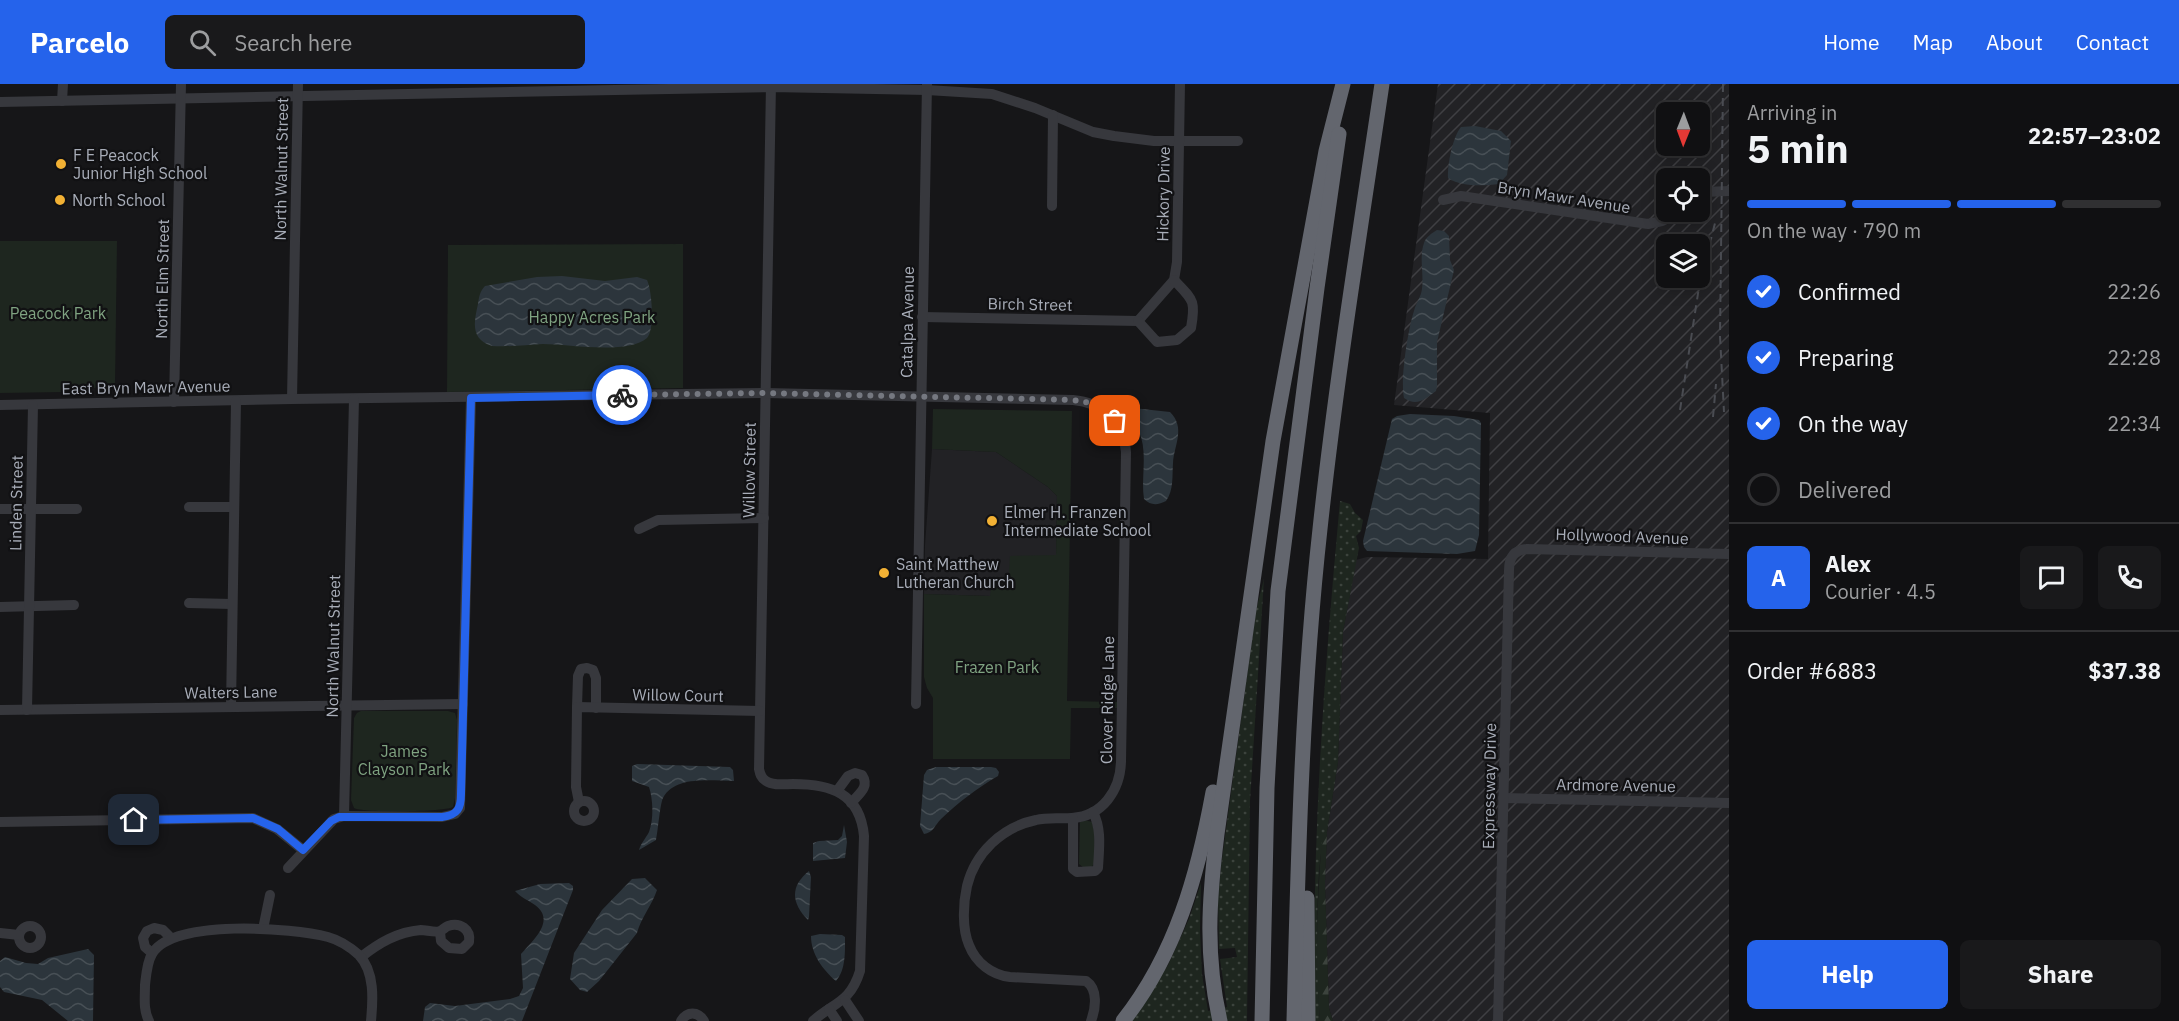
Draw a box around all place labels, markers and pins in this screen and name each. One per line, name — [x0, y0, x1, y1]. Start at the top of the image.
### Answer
place label: F E Peacock Junior High School — [73, 145, 207, 183]
marker: F E Peacock Junior High School — [54, 157, 68, 171]
place label: North School — [72, 190, 165, 210]
marker: North School — [53, 193, 67, 207]
pin — [1089, 395, 1140, 446]
place label: Elmer H. Franzen Intermediate School — [1004, 502, 1151, 540]
marker: Elmer H. Franzen Intermediate School — [985, 514, 999, 528]
place label: Saint Matthew Lutheran Church — [896, 554, 1015, 592]
marker: Saint Matthew Lutheran Church — [877, 566, 891, 580]
pin — [108, 794, 159, 845]

